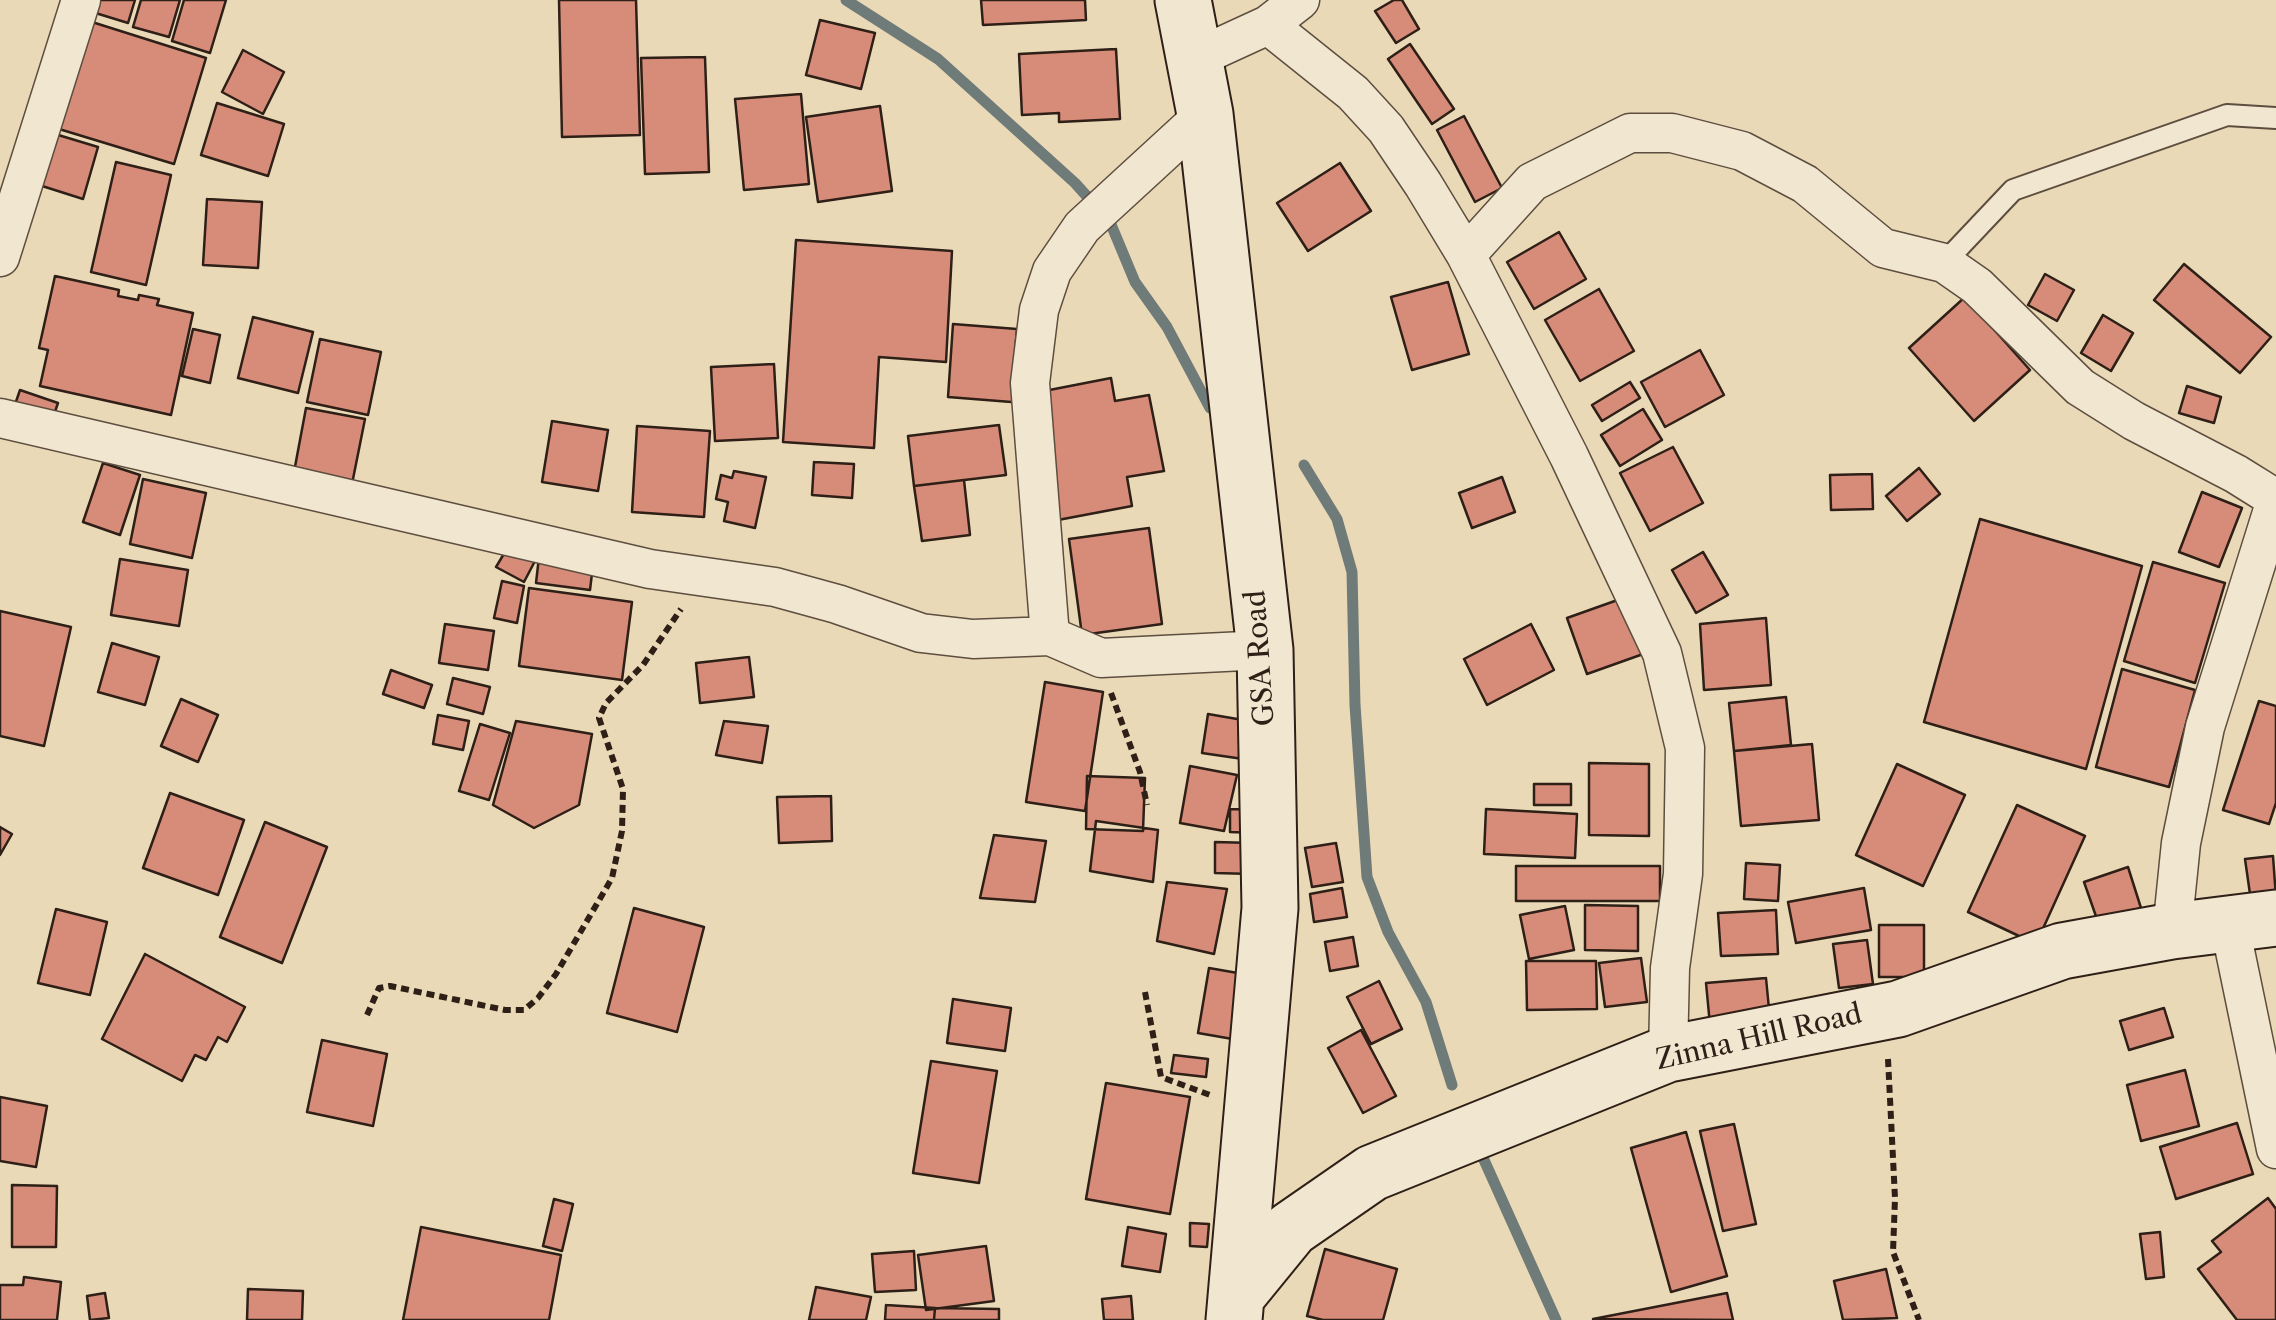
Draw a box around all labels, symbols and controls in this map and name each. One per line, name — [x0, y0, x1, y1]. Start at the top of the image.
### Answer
street label: GSA Road — [1239, 589, 1283, 727]
street label: Zinna Hill Road — [1653, 998, 1865, 1078]

